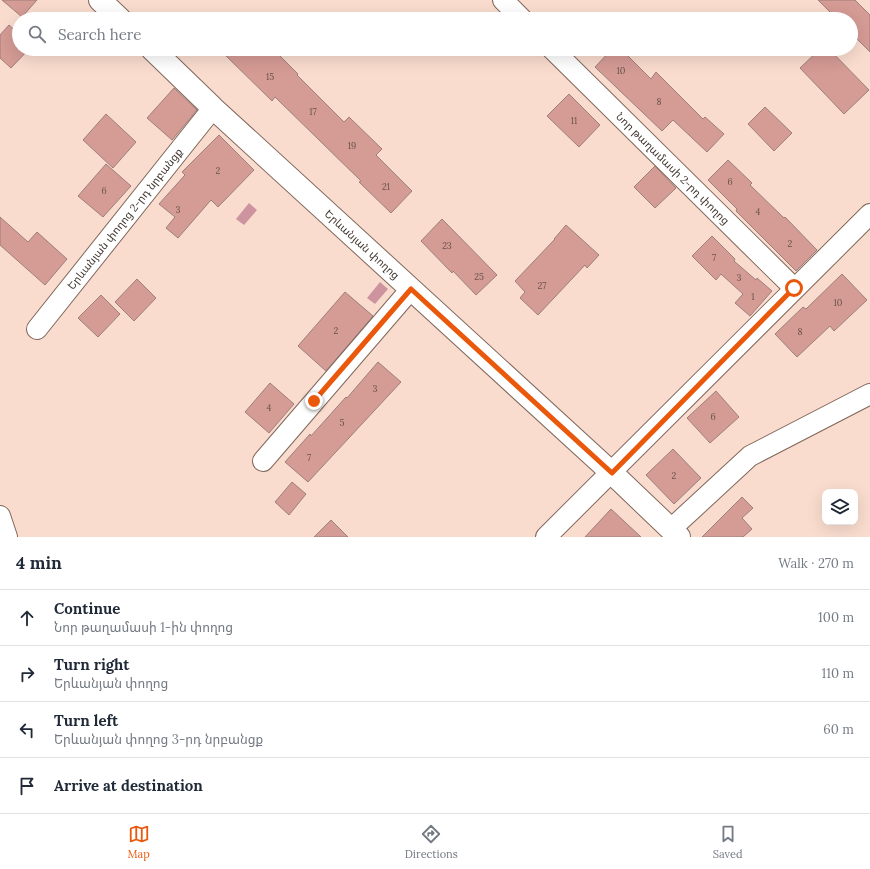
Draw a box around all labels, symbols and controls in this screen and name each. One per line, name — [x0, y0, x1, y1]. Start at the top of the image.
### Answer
search box — [12, 12, 858, 56]
icon: search — [26, 23, 48, 45]
text: Search here — [58, 25, 141, 44]
house number: 10 — [617, 65, 626, 76]
house number: 15 — [266, 71, 274, 82]
house number: 8 — [656, 96, 662, 107]
house number: 17 — [309, 106, 317, 117]
street label: Նոր թաղամասի 2-րդ փողոց — [613, 109, 733, 228]
house number: 11 — [571, 115, 577, 126]
house number: 19 — [348, 140, 356, 151]
street label: Երևանյան փողոց 2-րդ նրբանցք — [64, 145, 185, 292]
house number: 2 — [216, 165, 221, 176]
house number: 6 — [727, 176, 733, 187]
house number: 21 — [382, 181, 390, 192]
house number: 6 — [101, 185, 107, 196]
house number: 3 — [175, 204, 181, 215]
house number: 4 — [756, 206, 761, 217]
street label: Երևանյան փողոց — [322, 207, 403, 282]
house number: 2 — [788, 238, 793, 249]
house number: 23 — [442, 240, 452, 251]
house number: 7 — [712, 252, 716, 263]
house number: 25 — [474, 271, 484, 282]
house number: 3 — [736, 272, 742, 283]
route start — [785, 279, 803, 297]
house number: 27 — [538, 280, 546, 291]
house number: 1 — [751, 291, 755, 302]
house number: 10 — [834, 297, 843, 308]
house number: 2 — [334, 325, 339, 336]
house number: 8 — [797, 326, 803, 337]
house number: 3 — [372, 383, 378, 394]
route end — [305, 392, 323, 410]
house number: 4 — [267, 402, 272, 413]
house number: 6 — [710, 411, 716, 422]
house number: 5 — [340, 417, 345, 428]
house number: 7 — [307, 452, 311, 463]
house number: 2 — [672, 470, 677, 481]
map controls — [822, 489, 858, 525]
button: layers — [822, 489, 858, 525]
text: 4 min — [16, 552, 62, 574]
text: Walk · 270 m — [778, 555, 854, 572]
text: Continue — [54, 599, 120, 618]
icon: ahead — [16, 607, 38, 629]
text: 100 m — [818, 609, 854, 626]
text: Նոր թաղամասի 1-ին փողոց — [54, 619, 233, 636]
text: Turn right — [54, 655, 130, 674]
icon: right — [16, 663, 38, 685]
text: 110 m — [821, 665, 854, 682]
text: Երևանյան փողոց — [54, 675, 168, 692]
text: Turn left — [54, 711, 118, 730]
icon: left — [16, 719, 38, 741]
text: 60 m — [823, 721, 854, 738]
text: Երևանյան փողոց 3-րդ նրբանցք — [54, 731, 263, 748]
icon: arrive — [16, 775, 38, 797]
text: Arrive at destination — [54, 776, 203, 795]
tab: Map — [127, 823, 150, 861]
tab: Directions — [405, 823, 458, 861]
tab: Saved — [713, 823, 743, 861]

